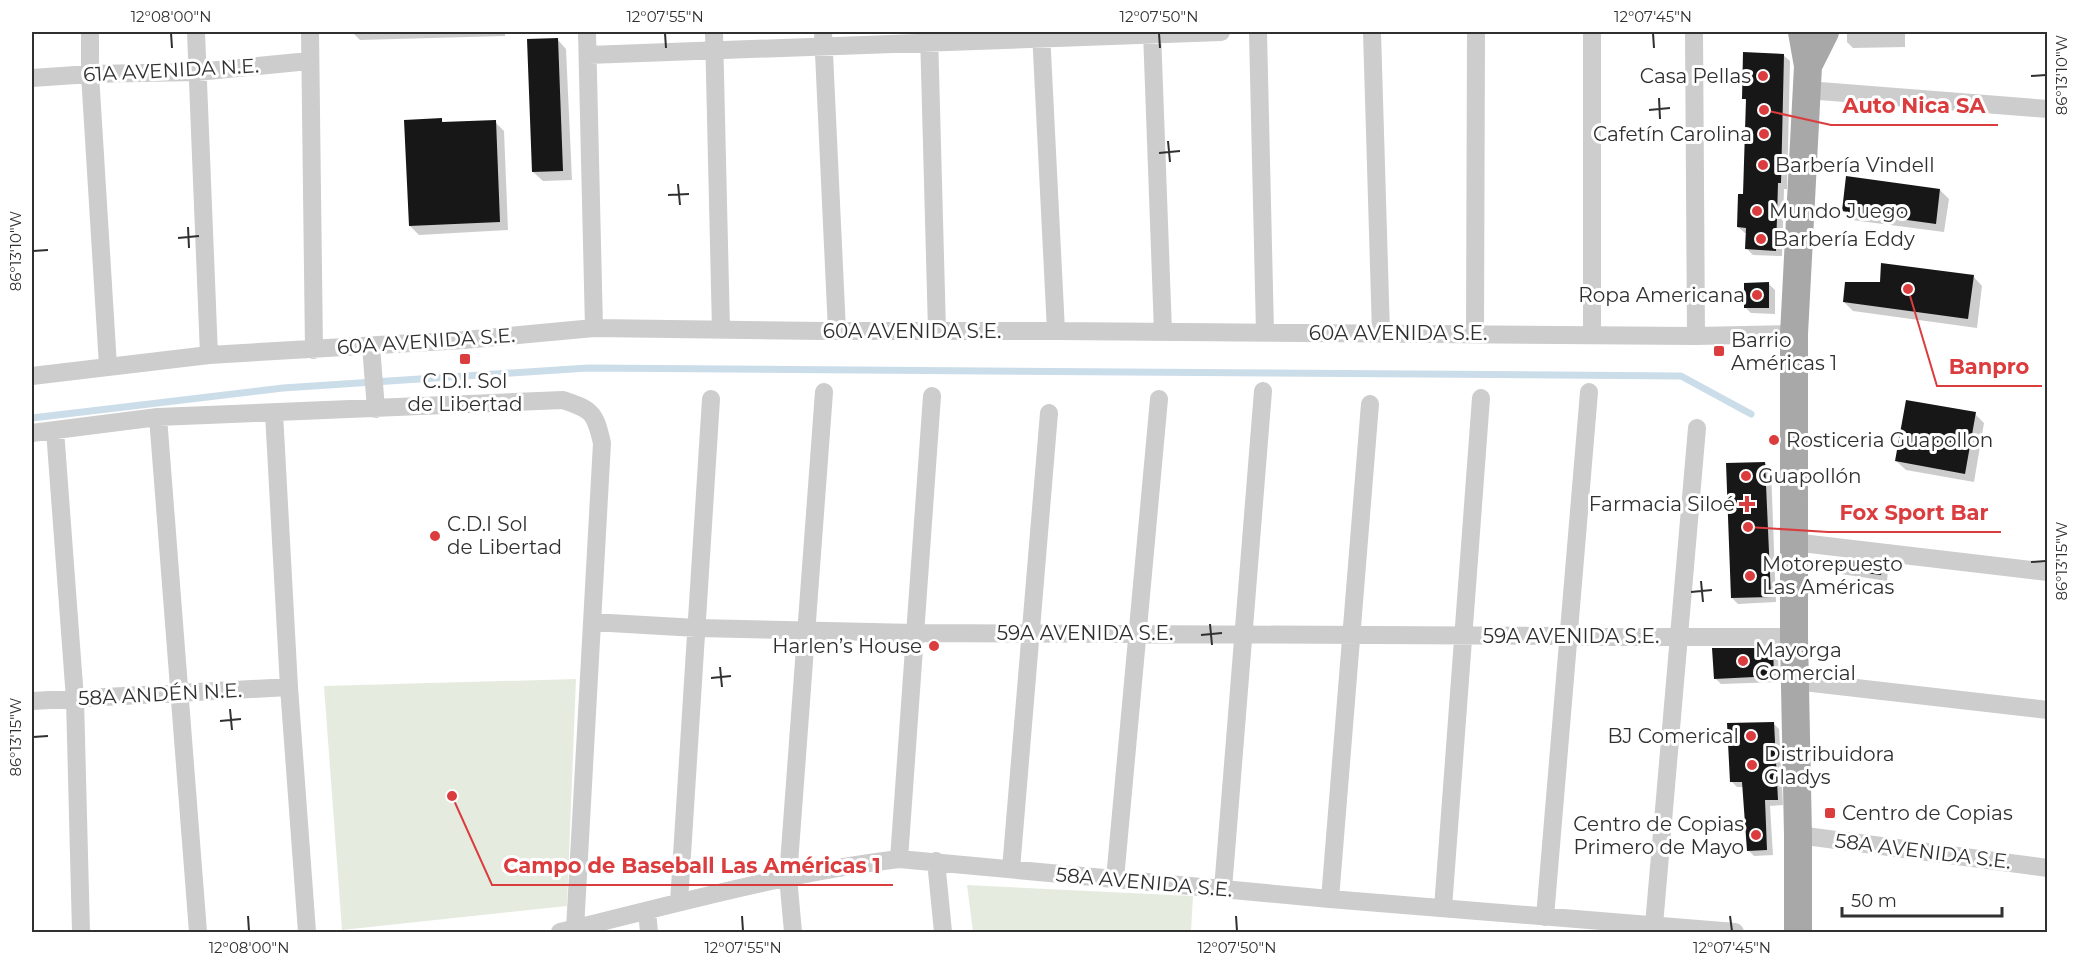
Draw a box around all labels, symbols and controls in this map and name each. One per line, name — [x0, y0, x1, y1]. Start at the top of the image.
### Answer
text: 12°08'00"N — [131, 7, 211, 26]
text: 12°07'55"N — [626, 7, 704, 26]
text: 12°07'50"N — [1120, 7, 1198, 26]
text: 12°07'45"N — [1614, 7, 1692, 26]
text: 86°13'10"W — [2052, 34, 2071, 115]
street label: 61A AVENIDA N.E. — [82, 53, 260, 87]
place label: Casa Pellas — [1640, 64, 1751, 88]
marker: Casa Pellas — [1756, 69, 1770, 83]
callout: Auto Nica SA — [1831, 86, 1998, 125]
text: Auto Nica SA — [1842, 93, 1986, 118]
place label: Cafetín Carolina — [1593, 122, 1752, 146]
marker: Cafetín Carolina — [1757, 127, 1771, 141]
place label: Barbería Vindell — [1775, 153, 1935, 177]
marker: Barbería Vindell — [1756, 158, 1770, 172]
place label: Mundo Juego — [1769, 199, 1908, 223]
marker: Mundo Juego — [1750, 204, 1764, 218]
text: 86°13'10"W — [6, 210, 25, 291]
place label: Barbería Eddy — [1773, 227, 1915, 251]
marker: Barbería Eddy — [1754, 232, 1768, 246]
place label: Ropa Americana — [1578, 283, 1745, 307]
marker: Ropa Americana — [1750, 288, 1764, 302]
street label: 60A AVENIDA S.E. — [823, 319, 1001, 343]
street label: 60A AVENIDA S.E. — [1309, 321, 1487, 345]
street label: 60A AVENIDA S.E. — [336, 323, 516, 359]
place label: Barrio Américas 1 — [1731, 328, 1837, 375]
marker: Barrio Américas 1 — [1712, 344, 1726, 358]
callout: Banpro — [1937, 347, 2042, 386]
marker: C.D.I. Sol de Libertad — [458, 352, 472, 366]
text: Banpro — [1949, 354, 2030, 379]
place label: C.D.I. Sol de Libertad — [407, 369, 523, 416]
place label: Rosticeria Guapollon — [1786, 428, 1993, 452]
marker: Rosticeria Guapollon — [1767, 433, 1781, 447]
place label: Guapollón — [1758, 464, 1862, 488]
marker: Guapollón — [1739, 469, 1753, 483]
place label: Farmacia Siloé — [1589, 492, 1735, 516]
callout: Fox Sport Bar — [1828, 493, 2001, 532]
marker: Farmacia Siloé — [1740, 497, 1754, 511]
text: Fox Sport Bar — [1839, 500, 1989, 525]
place label: C.D.I Sol de Libertad — [447, 512, 562, 559]
text: 86°13'15"W — [2052, 521, 2071, 600]
marker: C.D.I Sol de Libertad — [428, 529, 442, 543]
place label: Motorepuesto Las Américas — [1762, 552, 1903, 599]
marker: Motorepuesto Las Américas — [1743, 569, 1757, 583]
street label: 59A AVENIDA S.E. — [997, 621, 1173, 645]
street label: 59A AVENIDA S.E. — [1483, 624, 1659, 648]
place label: Harlen’s House — [772, 634, 922, 658]
place label: Mayorga Comercial — [1755, 638, 1856, 685]
marker: Harlen’s House — [927, 639, 941, 653]
marker: Mayorga Comercial — [1736, 654, 1750, 668]
street label: 58A ANDÉN N.E. — [78, 678, 242, 710]
text: 86°13'15"W — [6, 697, 25, 776]
place label: BJ Comerical — [1607, 724, 1739, 748]
marker: BJ Comerical — [1744, 729, 1758, 743]
place label: Distribuidora Gladys — [1764, 742, 1895, 789]
marker: Distribuidora Gladys — [1745, 758, 1759, 772]
place label: Centro de Copias — [1842, 801, 2013, 825]
marker: Centro de Copias — [1823, 806, 1837, 820]
place label: Centro de Copias Primero de Mayo — [1573, 812, 1744, 859]
marker: Centro de Copias Primero de Mayo — [1749, 828, 1763, 842]
street label: 58A AVENIDA S.E. — [1834, 828, 2012, 874]
callout: Campo de Baseball Las Américas 1 — [492, 846, 893, 885]
text: Campo de Baseball Las Américas 1 — [503, 853, 881, 878]
street label: 58A AVENIDA S.E. — [1055, 862, 1233, 902]
scale bar — [1842, 880, 2002, 918]
text: 50 m — [1851, 890, 1897, 912]
text: 12°08'00"N — [209, 938, 289, 957]
text: 12°07'55"N — [704, 938, 782, 957]
text: 12°07'50"N — [1198, 938, 1276, 957]
text: 12°07'45"N — [1693, 938, 1771, 957]

